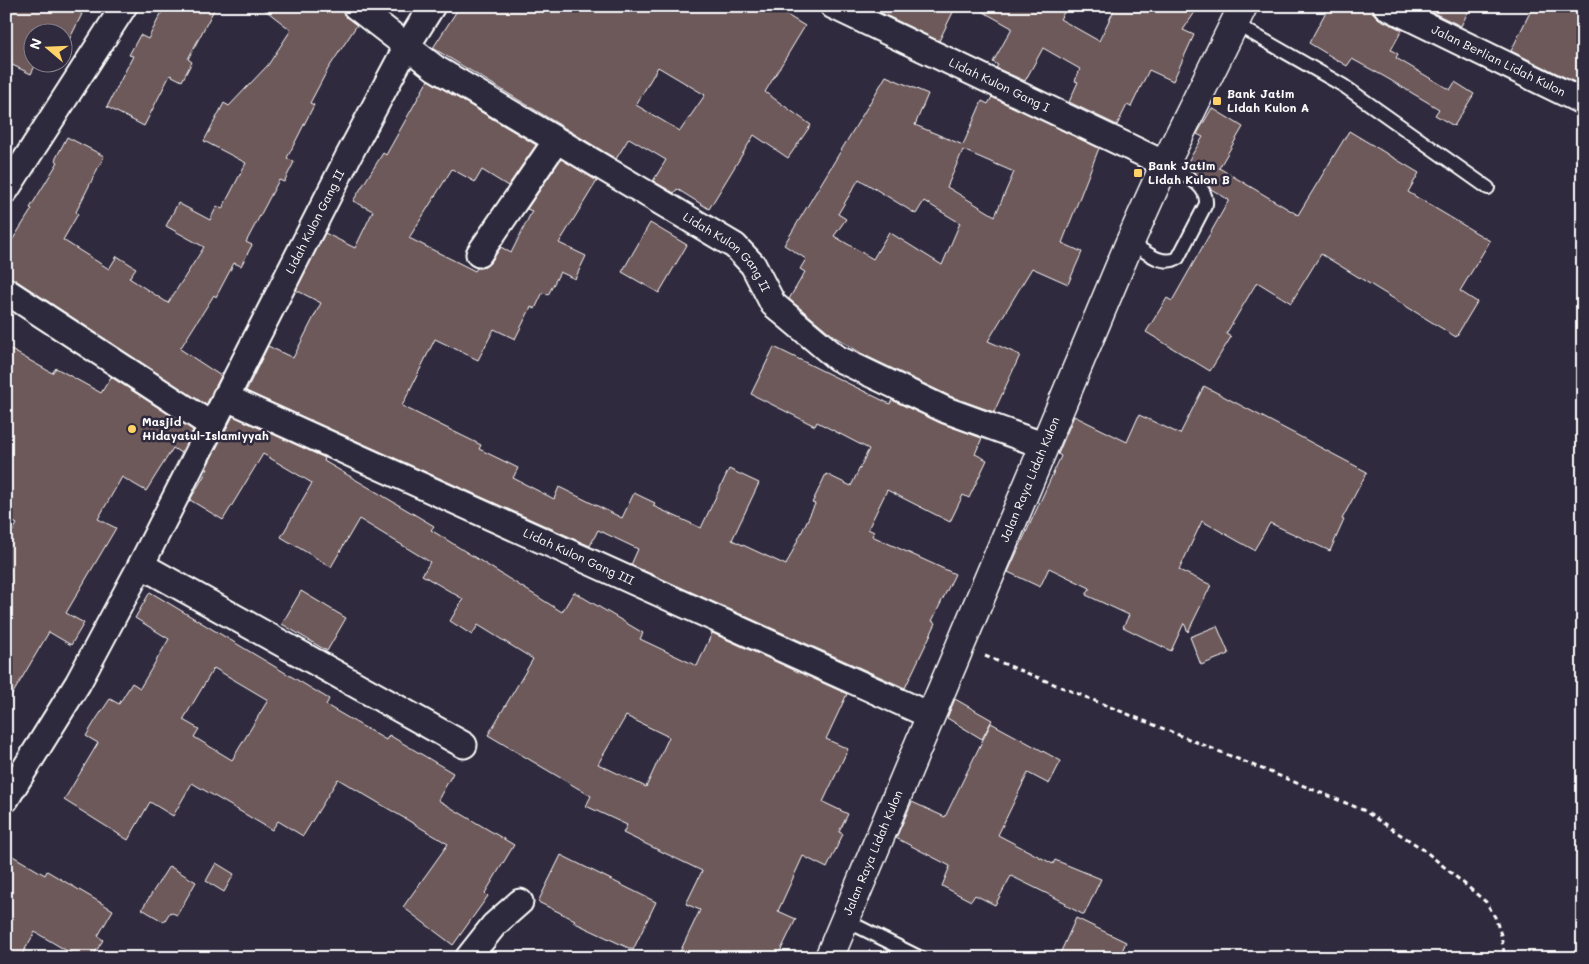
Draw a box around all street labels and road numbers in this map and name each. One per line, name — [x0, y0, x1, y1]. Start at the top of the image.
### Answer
street label: Jalan Berlian Lidah Kulon — [1429, 20, 1568, 99]
street label: Lidah Kulon Gang I — [947, 53, 1052, 115]
street label: Lidah Kulon Gang II — [281, 167, 347, 276]
street label: Lidah Kulon Gang II — [680, 208, 774, 294]
street label: Jalan Raya Lidah Kulon — [996, 414, 1063, 544]
street label: Lidah Kulon Gang III — [521, 524, 637, 588]
street label: Jalan Raya Lidah Kulon — [839, 788, 906, 918]

